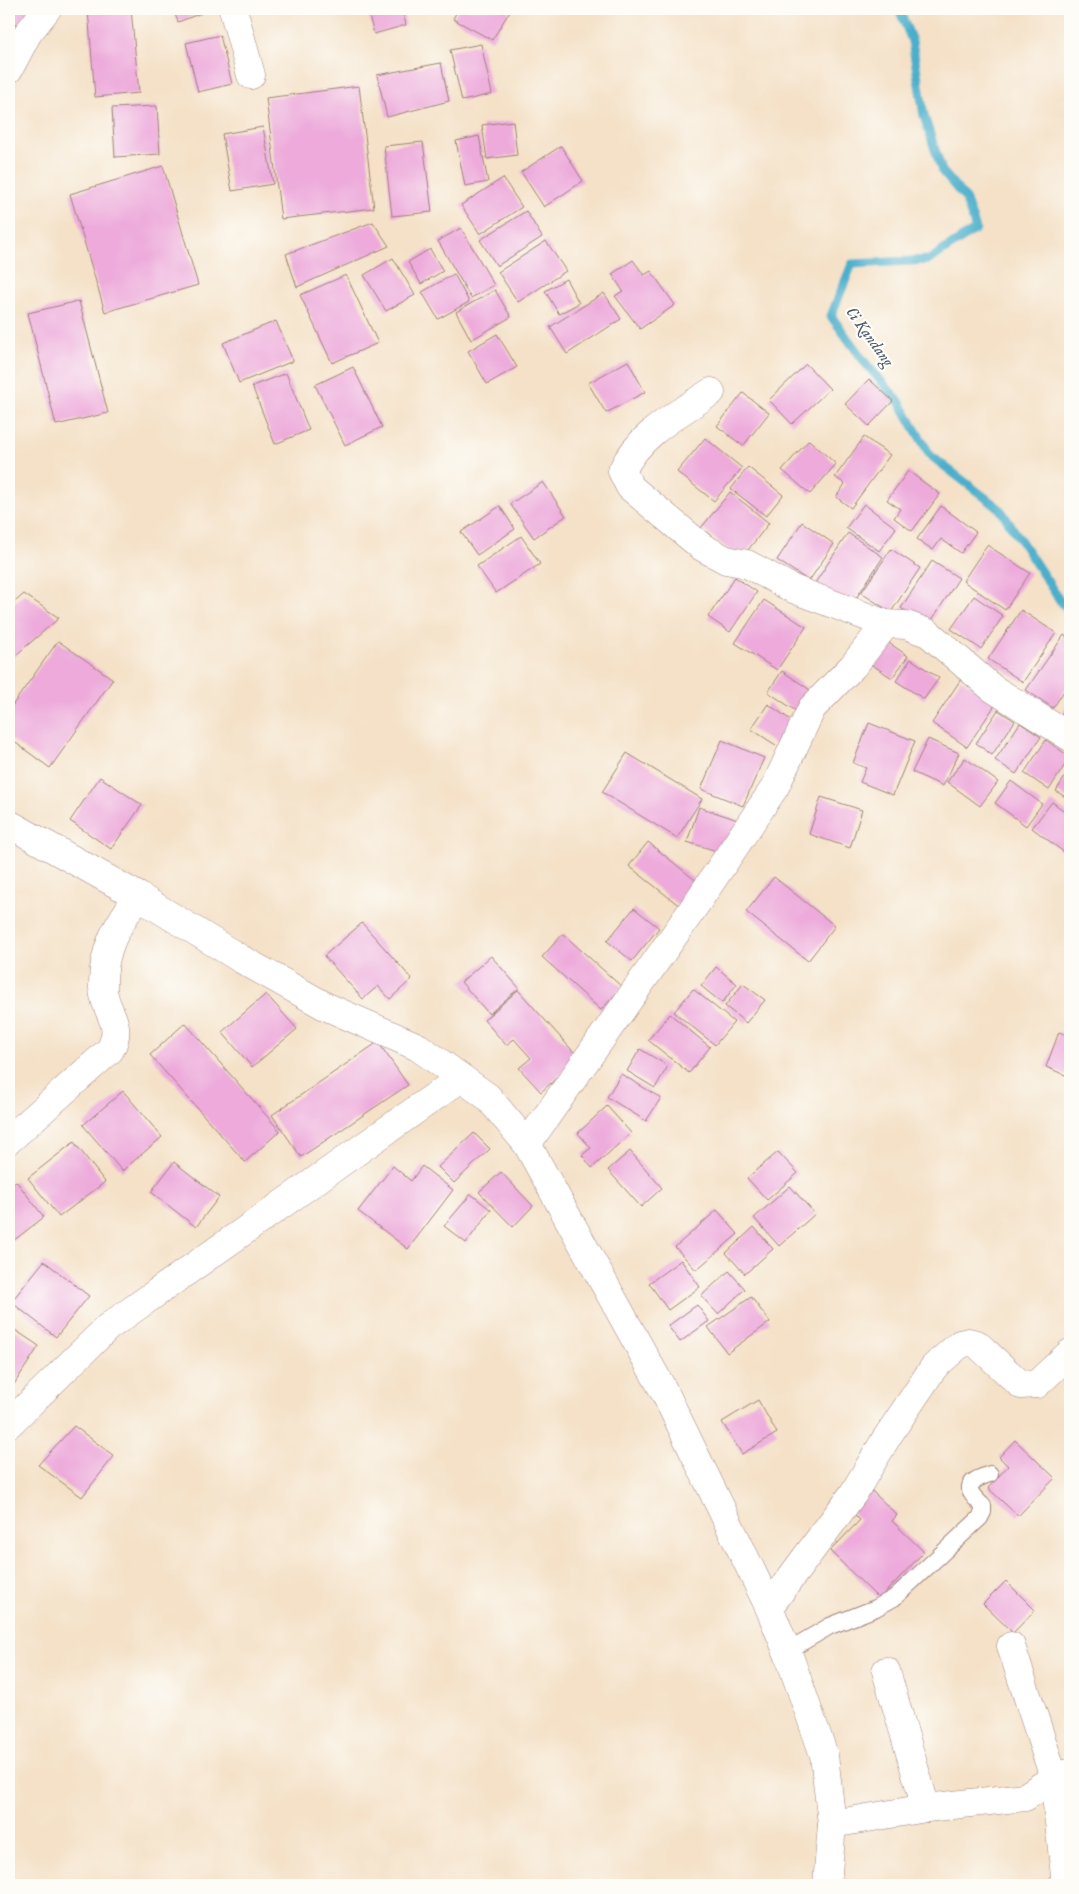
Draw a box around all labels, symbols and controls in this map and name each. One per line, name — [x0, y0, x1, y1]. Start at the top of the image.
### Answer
water label: Ci Kandang — [841, 303, 898, 372]

